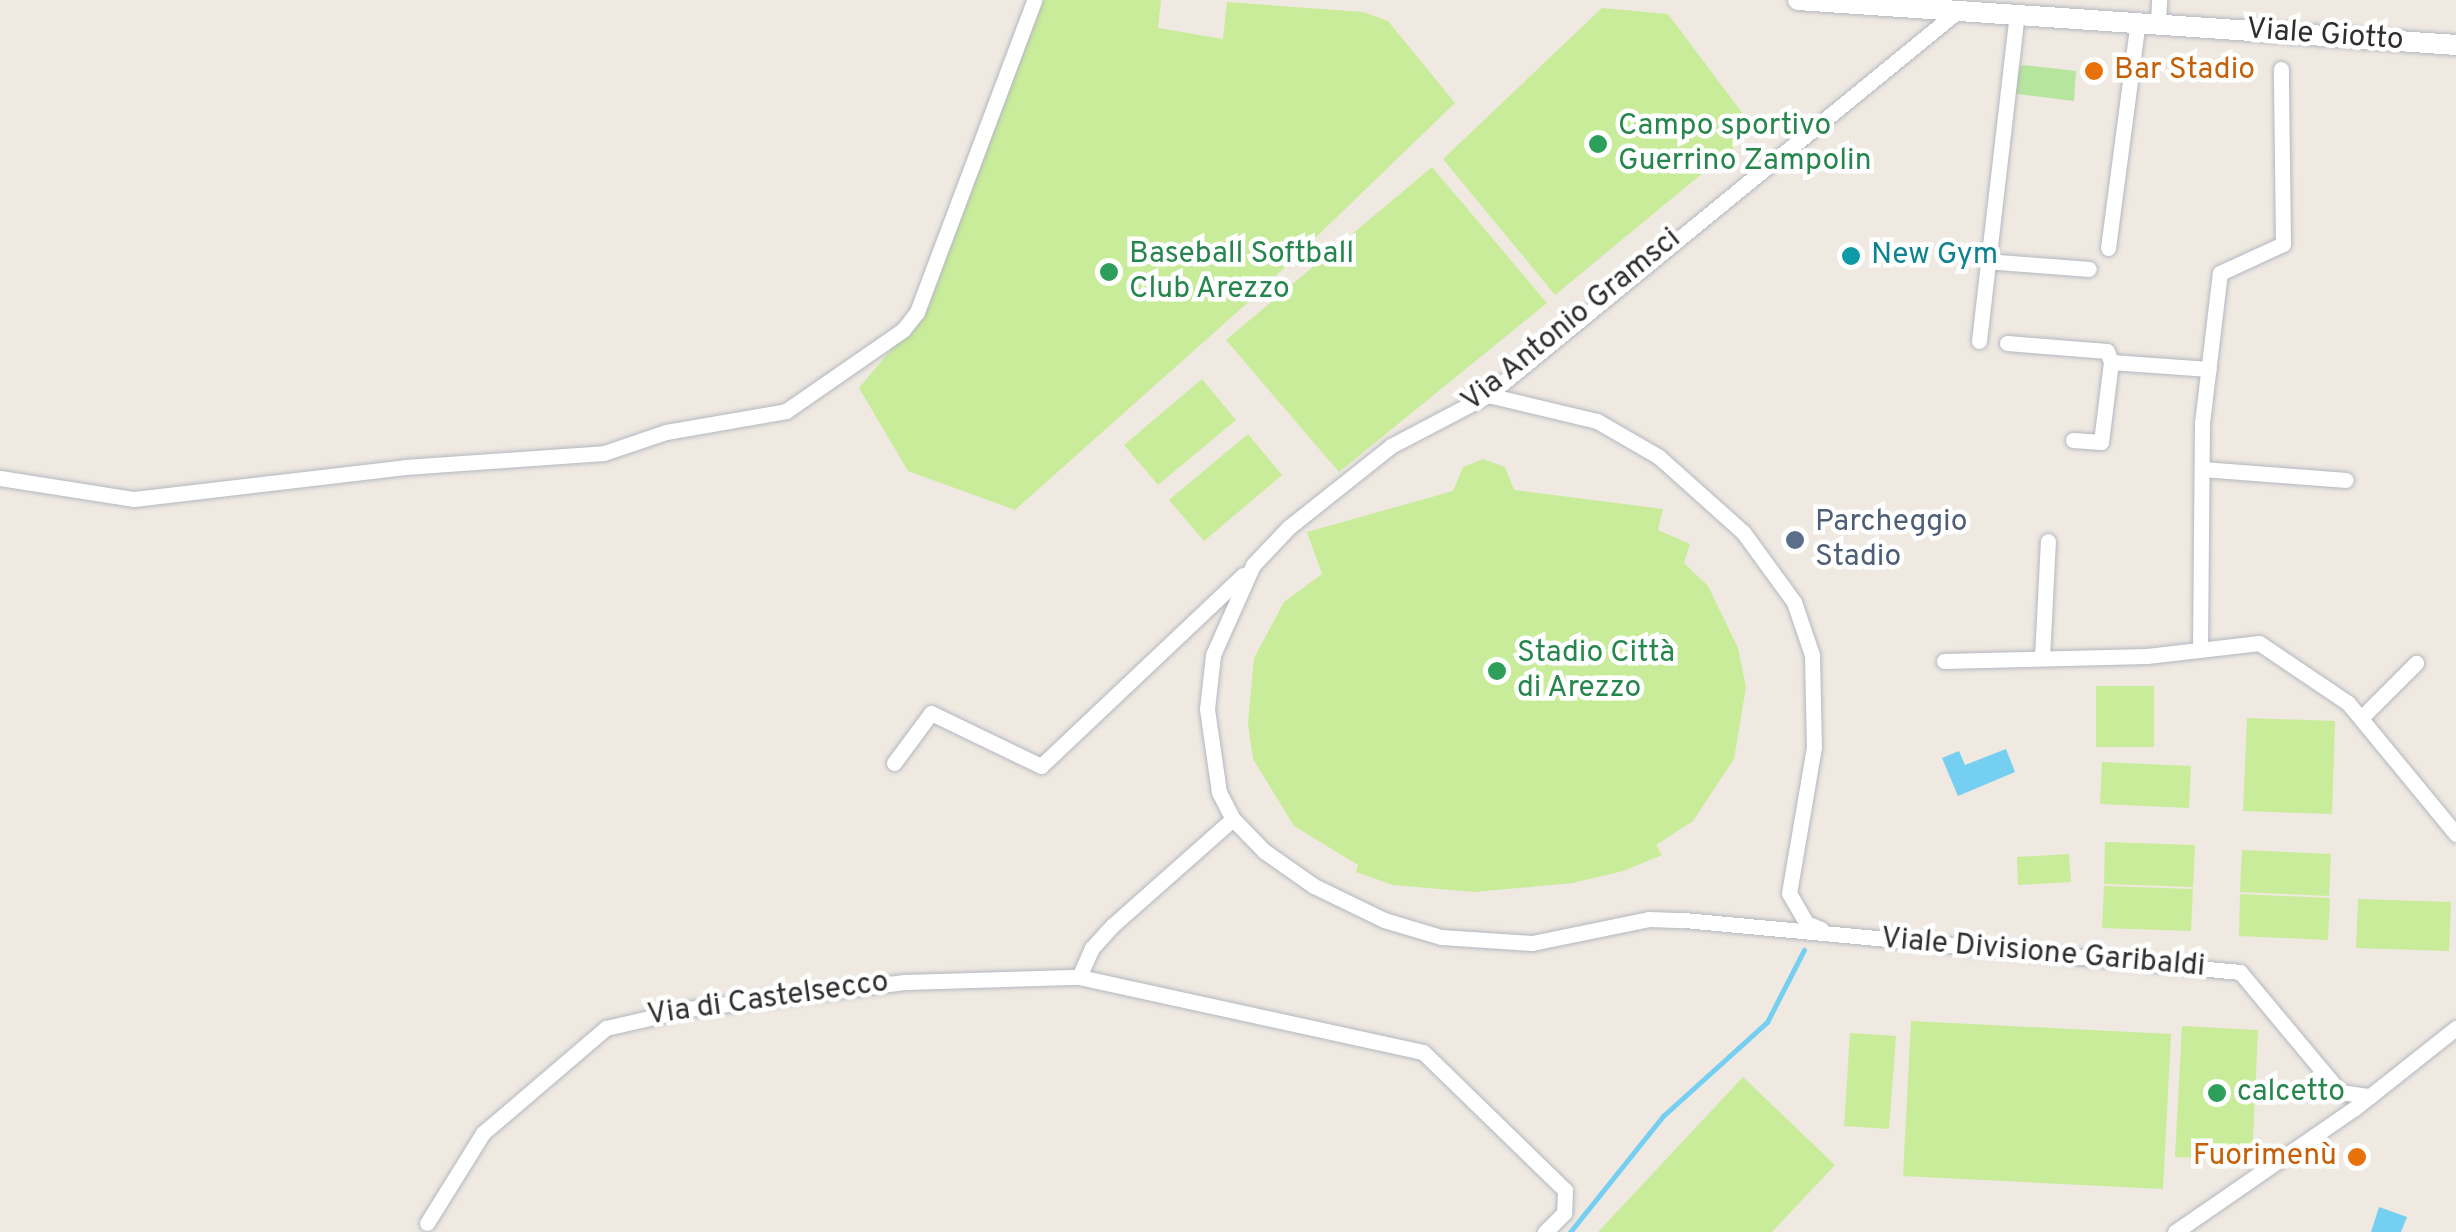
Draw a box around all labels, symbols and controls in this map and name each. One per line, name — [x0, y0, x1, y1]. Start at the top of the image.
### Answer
street label: Viale Giotto — [2245, 13, 2405, 59]
place label: Bar Stadio — [2114, 53, 2255, 89]
marker: Bar Stadio — [2083, 60, 2105, 82]
place label: Campo sportivo Guerrino Zampolin — [1618, 109, 1872, 180]
marker: Campo sportivo Guerrino Zampolin — [1587, 133, 1609, 155]
street label: Via Antonio Gramsci — [1455, 221, 1689, 421]
place label: Baseball Softball Club Arezzo — [1129, 237, 1354, 308]
place label: New Gym — [1871, 238, 1998, 274]
marker: New Gym — [1840, 245, 1862, 267]
marker: Baseball Softball Club Arezzo — [1098, 261, 1120, 283]
place label: Parcheggio Stadio — [1815, 505, 1967, 576]
marker: Parcheggio Stadio — [1784, 529, 1806, 551]
place label: Stadio Città di Arezzo — [1517, 636, 1675, 706]
marker: Stadio Città di Arezzo — [1486, 660, 1508, 682]
street label: Viale Divisione Garibaldi — [1879, 922, 2207, 986]
street label: Via di Castelsecco — [645, 965, 891, 1035]
place label: calcetto — [2237, 1075, 2345, 1111]
marker: calcetto — [2206, 1082, 2228, 1104]
place label: Fuorimenù — [2193, 1139, 2337, 1175]
marker: Fuorimenù — [2346, 1146, 2368, 1168]

